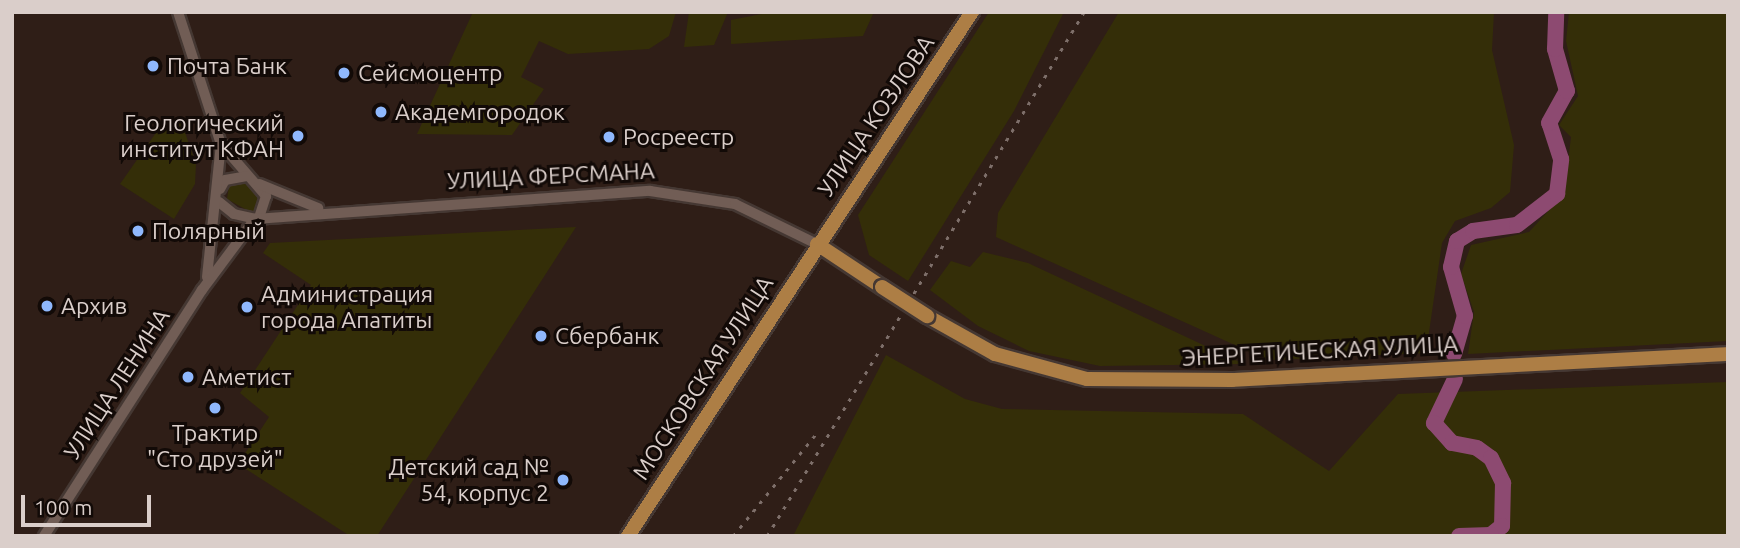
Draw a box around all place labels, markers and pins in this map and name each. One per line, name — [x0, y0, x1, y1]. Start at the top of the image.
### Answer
place label: Почта Банк — [167, 52, 287, 80]
marker: Почта Банк — [145, 58, 161, 74]
place label: Сейсмоцентр — [358, 59, 502, 87]
marker: Сейсмоцентр — [336, 65, 352, 81]
place label: Академгородок — [395, 98, 565, 126]
marker: Академгородок — [373, 104, 389, 120]
place label: Геологический институт КФАН — [120, 109, 284, 163]
place label: Росреестр — [623, 123, 734, 151]
marker: Геологический институт КФАН — [290, 128, 306, 144]
marker: Росреестр — [601, 129, 617, 145]
place label: Полярный — [152, 217, 265, 245]
marker: Полярный — [130, 223, 146, 239]
place label: Администрация города Апатиты — [261, 280, 433, 334]
place label: Архив — [61, 292, 127, 320]
marker: Архив — [39, 298, 55, 314]
marker: Администрация города Апатиты — [239, 299, 255, 315]
place label: Сбербанк — [555, 322, 659, 350]
marker: Сбербанк — [533, 328, 549, 344]
place label: Аметист — [202, 363, 291, 391]
marker: Аметист — [180, 369, 196, 385]
marker: Трактир "Сто друзей" — [207, 400, 223, 416]
place label: Трактир "Сто друзей" — [147, 419, 283, 473]
place label: Детский сад № 54, корпус 2 — [388, 453, 549, 507]
marker: Детский сад № 54, корпус 2 — [555, 472, 571, 488]

